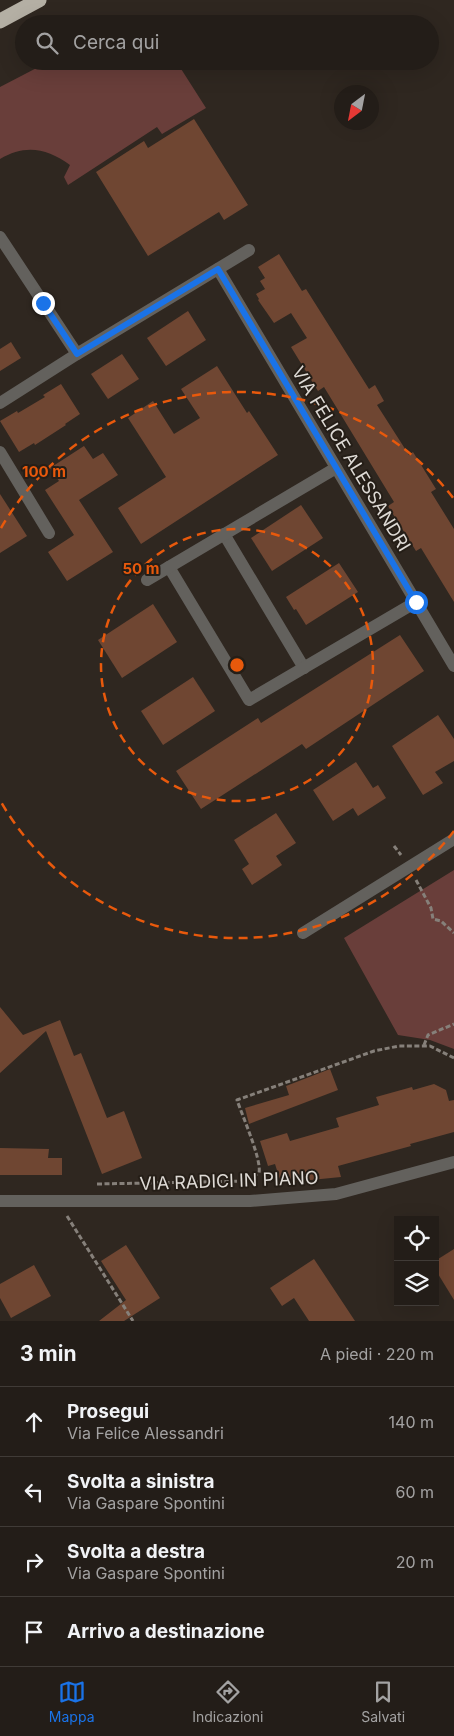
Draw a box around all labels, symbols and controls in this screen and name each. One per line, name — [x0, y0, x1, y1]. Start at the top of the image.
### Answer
search box — [15, 15, 439, 70]
icon: search — [33, 29, 61, 57]
text: Cerca qui — [73, 31, 159, 54]
north arrow — [334, 85, 379, 130]
route end — [32, 292, 55, 315]
street label: VIA FELICE ALESSANDRI — [288, 362, 415, 555]
text: 100 m — [22, 462, 66, 481]
text: 50 m — [123, 559, 159, 578]
route start — [405, 591, 428, 614]
centre of rings — [228, 656, 246, 674]
street label: VIA RADICI IN PIANO — [139, 1167, 319, 1194]
map controls — [394, 1216, 439, 1306]
button: locate — [394, 1216, 439, 1261]
button: layers — [394, 1261, 439, 1306]
text: 3 min — [20, 1341, 76, 1366]
text: A piedi · 220 m — [320, 1344, 434, 1364]
text: Prosegui — [67, 1400, 149, 1423]
icon: ahead — [20, 1408, 48, 1436]
text: 140 m — [389, 1412, 434, 1432]
text: Via Felice Alessandri — [67, 1423, 224, 1443]
text: Svolta a sinistra — [67, 1470, 215, 1493]
icon: left — [20, 1478, 48, 1506]
text: 60 m — [395, 1482, 434, 1502]
text: Via Gaspare Spontini — [67, 1493, 225, 1513]
text: Svolta a destra — [67, 1540, 205, 1563]
icon: right — [20, 1548, 48, 1576]
text: 20 m — [396, 1552, 434, 1572]
text: Via Gaspare Spontini — [67, 1563, 225, 1583]
icon: arrive — [20, 1618, 48, 1646]
text: Arrivo a destinazione — [67, 1620, 265, 1643]
tab: Mappa — [49, 1678, 95, 1725]
tab: Indicazioni — [192, 1678, 263, 1725]
tab: Salvati — [361, 1678, 405, 1725]

